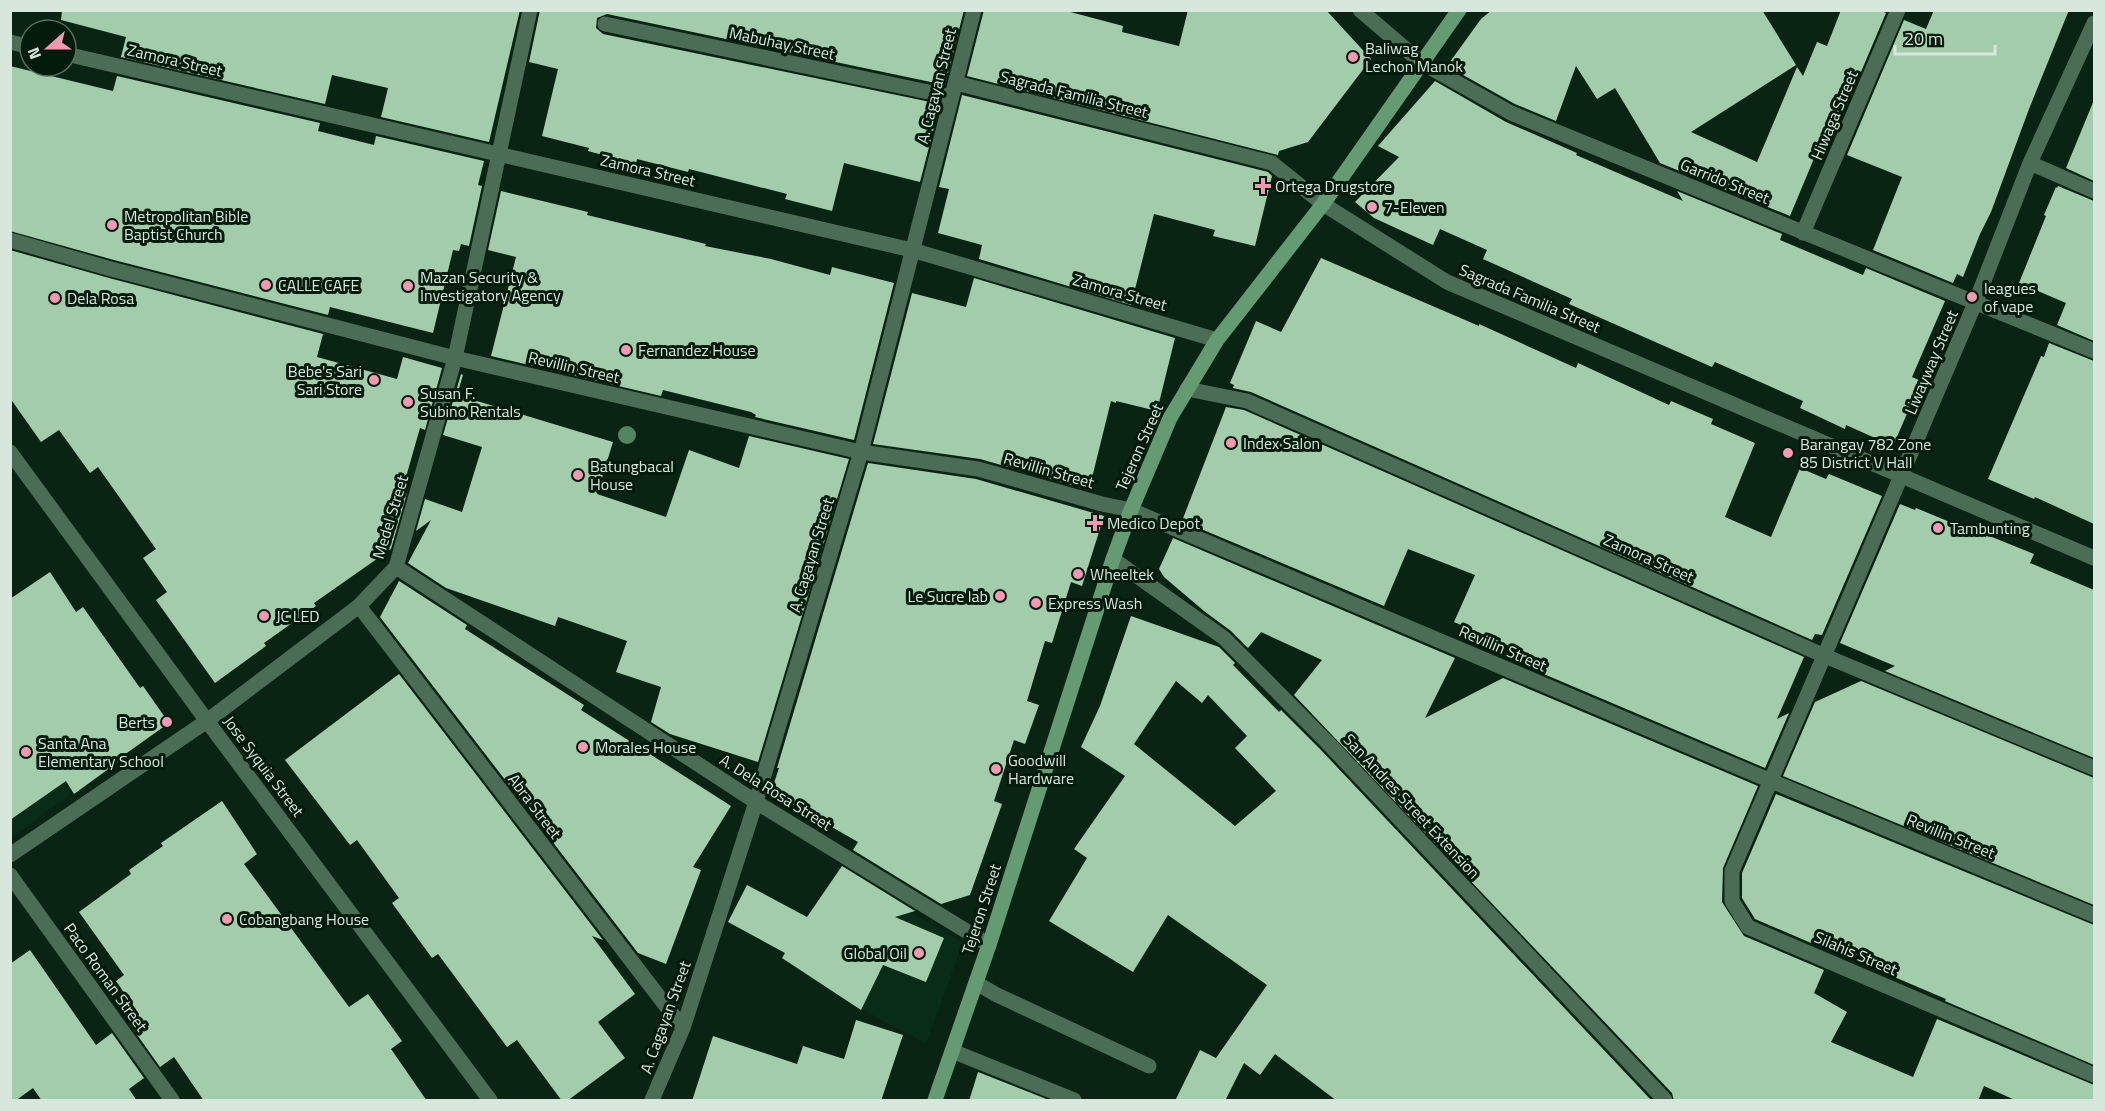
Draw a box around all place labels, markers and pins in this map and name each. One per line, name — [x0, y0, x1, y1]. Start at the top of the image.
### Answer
place label: Baliwag Lechon Manok — [1365, 36, 1463, 78]
marker: Baliwag Lechon Manok — [1346, 50, 1360, 64]
place label: Ortega Drugstore — [1275, 174, 1392, 198]
marker: Ortega Drugstore — [1256, 179, 1270, 193]
place label: 7-Eleven — [1384, 195, 1445, 219]
marker: 7-Eleven — [1365, 200, 1379, 214]
place label: Metropolitan Bible Baptist Church — [124, 204, 248, 246]
marker: Metropolitan Bible Baptist Church — [105, 218, 119, 232]
place label: Mazan Security & Investigatory Agency — [420, 265, 561, 307]
place label: CALLE CAFE — [278, 273, 360, 297]
place label: leagues of vape — [1984, 276, 2036, 318]
marker: CALLE CAFE — [259, 278, 273, 292]
marker: Mazan Security & Investigatory Agency — [401, 279, 415, 293]
place label: Dela Rosa — [67, 286, 134, 310]
marker: leagues of vape — [1965, 290, 1979, 304]
marker: Dela Rosa — [48, 291, 62, 305]
place label: Fernandez House — [638, 338, 755, 362]
marker: Fernandez House — [619, 343, 633, 357]
place label: Bebe's Sari Sari Store — [288, 359, 362, 401]
marker: Bebe's Sari Sari Store — [367, 373, 381, 387]
place label: Susan F. Subino Rentals — [420, 381, 521, 423]
marker: Susan F. Subino Rentals — [401, 395, 415, 409]
place label: Index Salon — [1243, 431, 1320, 455]
place label: Barangay 782 Zone 85 District V Hall — [1800, 432, 1931, 474]
marker: Index Salon — [1224, 436, 1238, 450]
marker: Barangay 782 Zone 85 District V Hall — [1781, 446, 1795, 460]
place label: Batungbacal House — [590, 454, 674, 496]
marker: Batungbacal House — [571, 468, 585, 482]
place label: Medico Depot — [1107, 511, 1200, 535]
marker: Medico Depot — [1088, 516, 1102, 530]
place label: Tambunting — [1950, 516, 2030, 540]
marker: Tambunting — [1931, 521, 1945, 535]
place label: Wheeltek — [1090, 562, 1154, 586]
marker: Wheeltek — [1071, 567, 1085, 581]
place label: Le Sucre lab — [908, 584, 988, 608]
marker: Le Sucre lab — [993, 589, 1007, 603]
place label: Express Wash — [1048, 591, 1142, 615]
marker: Express Wash — [1029, 596, 1043, 610]
place label: JC LED — [276, 604, 320, 628]
marker: JC LED — [257, 609, 271, 623]
place label: Berts — [118, 710, 155, 734]
marker: Berts — [160, 715, 174, 729]
place label: Santa Ana Elementary School — [38, 731, 164, 773]
place label: Morales House — [595, 735, 696, 759]
marker: Morales House — [576, 740, 590, 754]
marker: Santa Ana Elementary School — [19, 745, 33, 759]
place label: Goodwill Hardware — [1008, 748, 1074, 790]
marker: Goodwill Hardware — [989, 762, 1003, 776]
place label: Cobangbang House — [239, 907, 369, 931]
marker: Cobangbang House — [220, 912, 234, 926]
place label: Global Oil — [844, 941, 907, 965]
marker: Global Oil — [912, 946, 926, 960]

